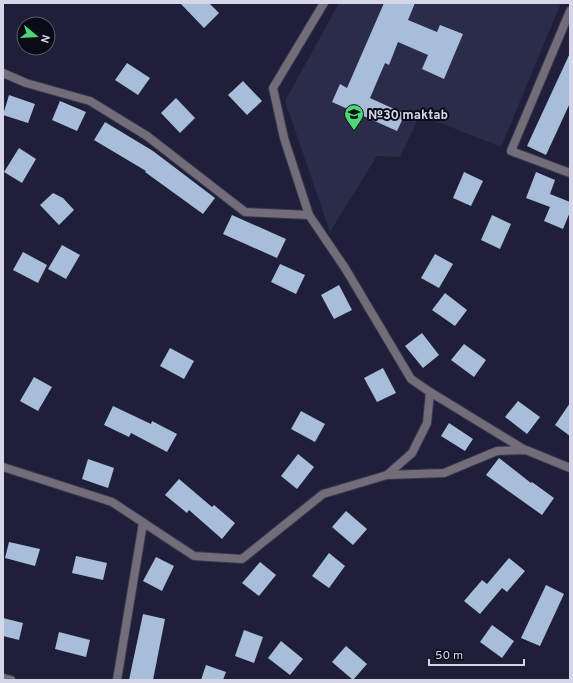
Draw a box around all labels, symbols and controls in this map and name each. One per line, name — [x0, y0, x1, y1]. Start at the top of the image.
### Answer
north arrow — [16, 16, 56, 56]
text: N — [37, 33, 52, 45]
school or university icon: №30 maktab — [343, 103, 365, 131]
place label: №30 maktab — [368, 108, 448, 124]
scale bar — [429, 641, 524, 667]
text: 50 m — [435, 648, 463, 664]

